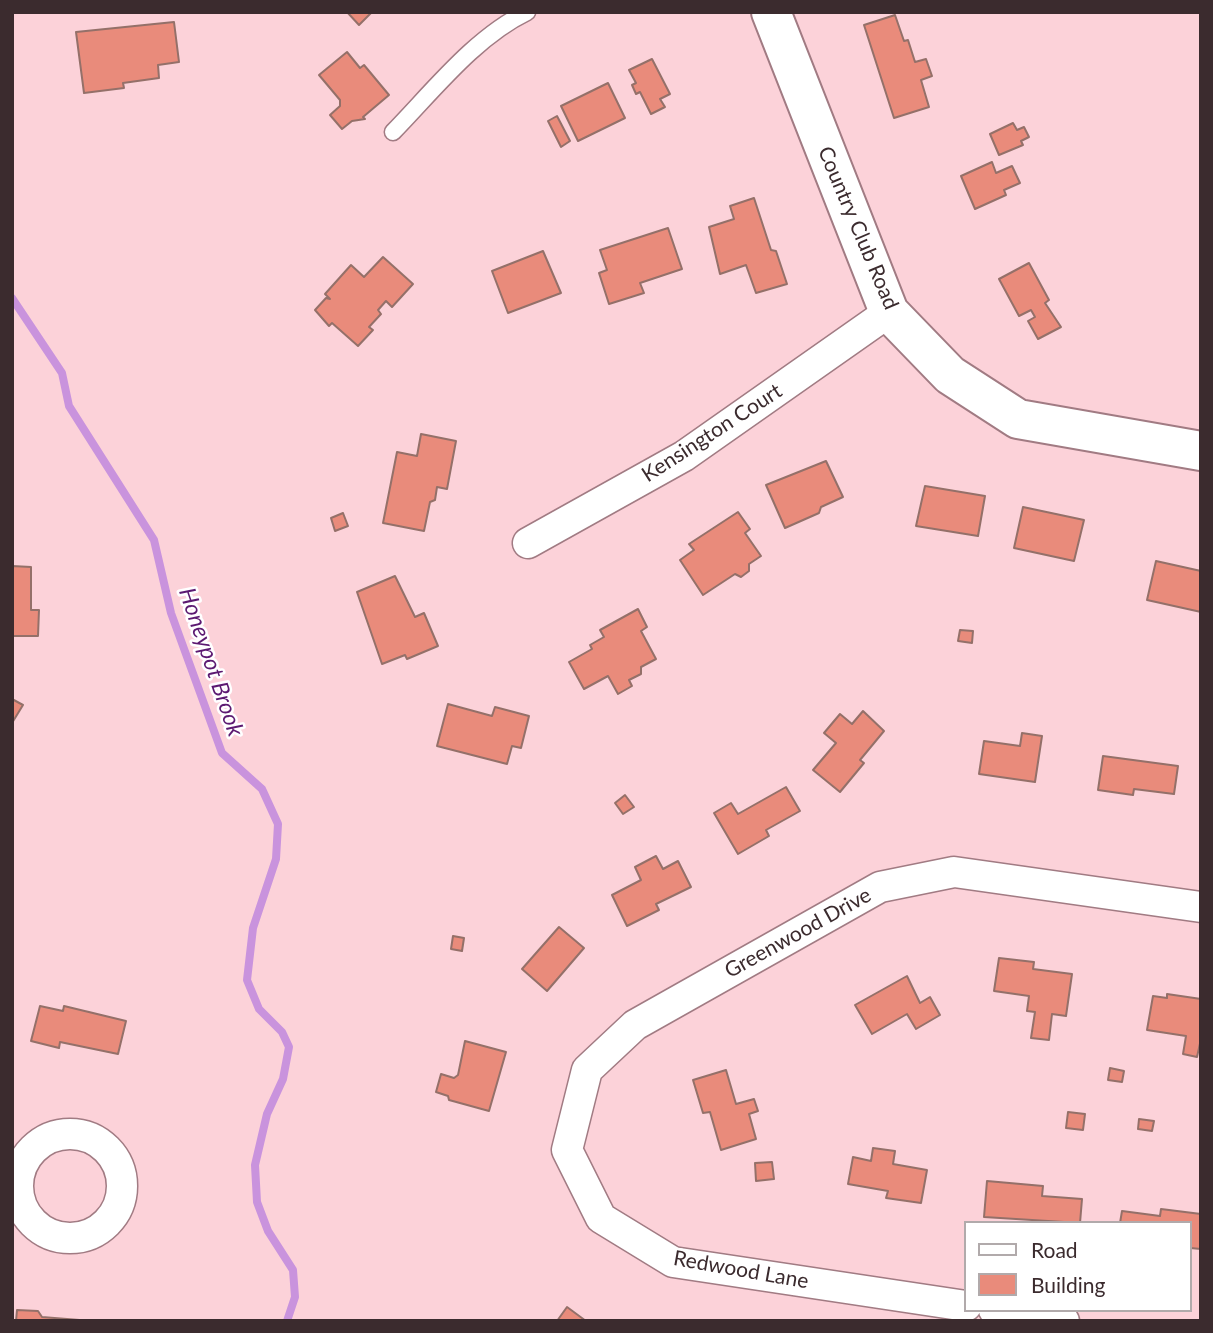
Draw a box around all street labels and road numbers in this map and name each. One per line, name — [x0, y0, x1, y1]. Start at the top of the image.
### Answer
street label: Country Club Road — [812, 143, 904, 313]
street label: Kensington Court — [637, 378, 787, 488]
street label: Greenwood Drive — [720, 882, 876, 984]
street label: Redwood Lane — [672, 1246, 810, 1294]

